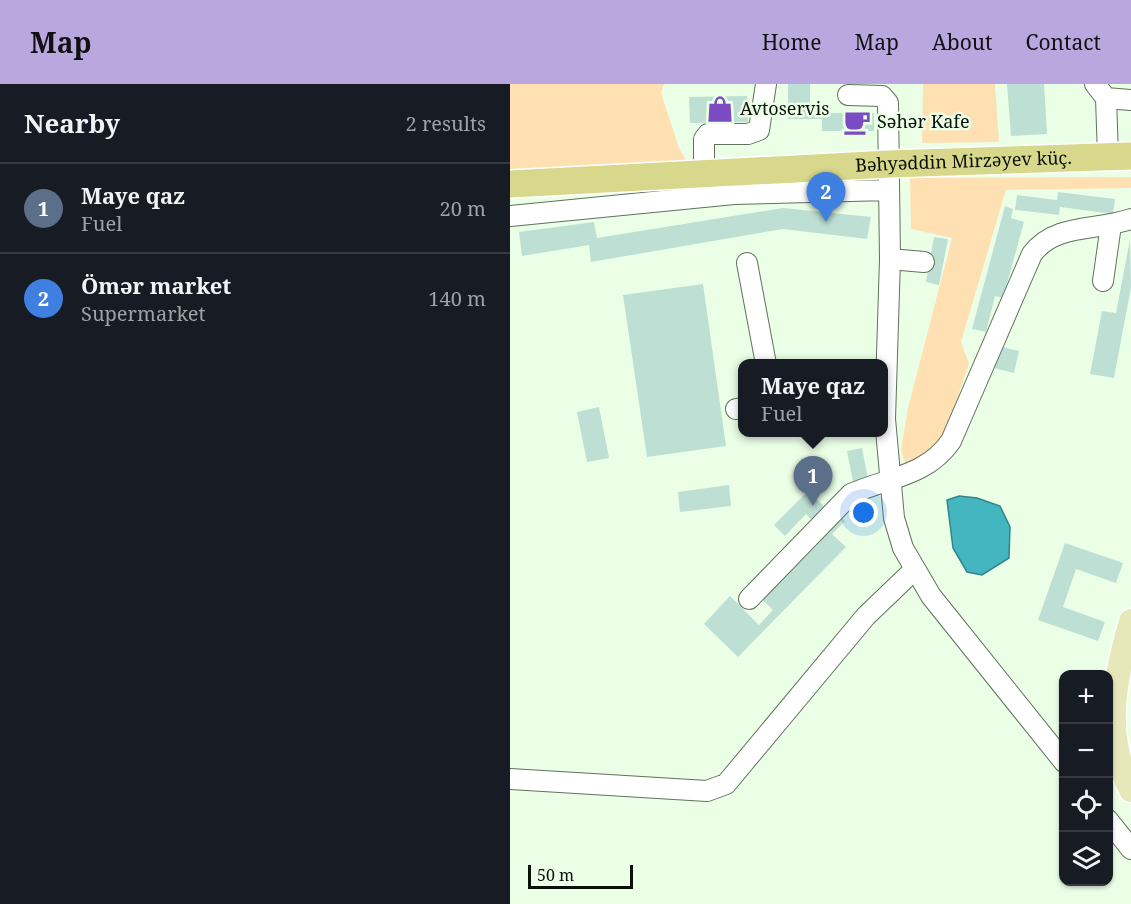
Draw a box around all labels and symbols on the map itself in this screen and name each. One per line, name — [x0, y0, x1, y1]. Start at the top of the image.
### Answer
shop icon: Avtoservis — [705, 94, 735, 124]
place label: Avtoservis — [740, 96, 829, 120]
cafe icon: Səhər Kafe — [842, 107, 872, 137]
place label: Səhər Kafe — [877, 109, 970, 133]
street label: Bəhyəddin Mirzəyev küç. — [854, 145, 1072, 177]
pin: 2 — [806, 172, 846, 222]
pin: 1 — [794, 456, 832, 506]
your location — [849, 498, 878, 527]
scale bar — [528, 862, 633, 890]

